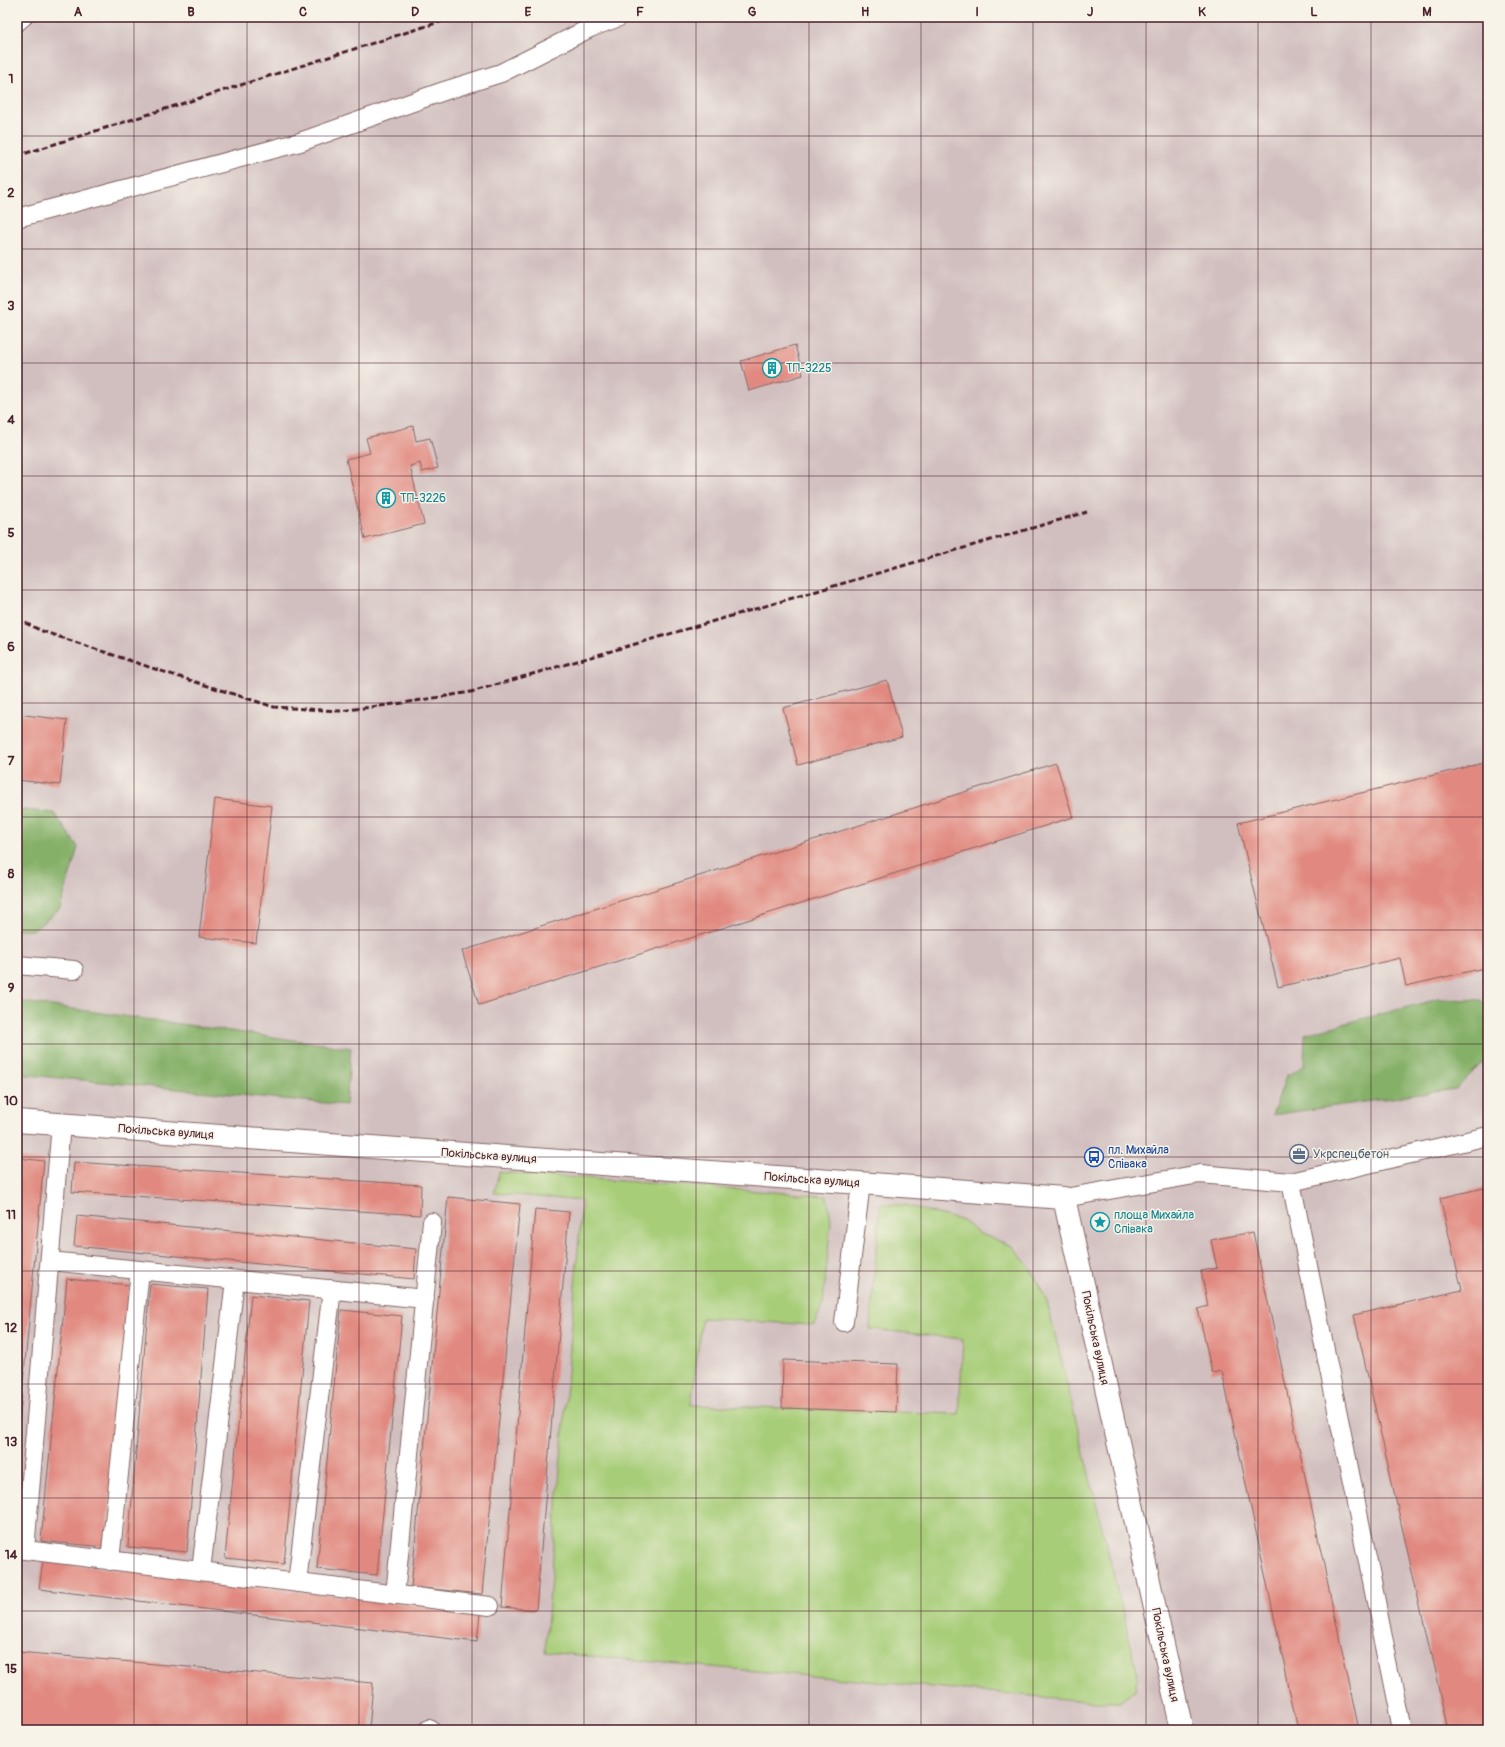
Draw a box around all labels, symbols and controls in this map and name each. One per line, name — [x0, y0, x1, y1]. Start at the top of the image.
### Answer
text: A — [74, 4, 83, 20]
text: B — [187, 4, 195, 20]
text: C — [299, 4, 307, 20]
text: D — [411, 4, 419, 20]
text: E — [525, 4, 532, 20]
text: F — [636, 4, 644, 20]
text: G — [748, 4, 757, 20]
text: H — [861, 4, 869, 20]
text: I — [975, 4, 979, 20]
text: J — [1087, 4, 1093, 20]
text: K — [1198, 4, 1206, 20]
text: L — [1310, 4, 1318, 20]
text: M — [1422, 4, 1432, 20]
text: 1 — [8, 71, 14, 87]
text: 2 — [7, 185, 15, 201]
text: 3 — [7, 298, 15, 314]
building icon: ТП-3225 — [761, 357, 783, 379]
place label: ТП-3225 — [786, 361, 832, 376]
text: 4 — [7, 412, 15, 428]
building icon: ТП-3226 — [375, 487, 397, 509]
place label: ТП-3226 — [400, 491, 446, 506]
text: 5 — [7, 525, 15, 541]
text: 6 — [7, 639, 15, 655]
text: 7 — [8, 753, 15, 769]
text: 8 — [8, 866, 15, 882]
text: 9 — [8, 980, 15, 996]
text: 10 — [4, 1093, 18, 1109]
street label: Покільська вулиця — [118, 1121, 215, 1143]
place label: пл. Михайла Співака — [1108, 1143, 1169, 1172]
office icon: Укрспецбетон — [1288, 1143, 1310, 1165]
street label: Покільська вулиця — [441, 1145, 538, 1167]
bus stop icon: пл. Михайла Співака — [1083, 1146, 1105, 1168]
place label: Укрспецбетон — [1313, 1147, 1389, 1162]
street label: Покільська вулиця — [764, 1169, 861, 1191]
text: 11 — [6, 1207, 16, 1223]
place label: площа Михайла Співака — [1114, 1208, 1194, 1237]
place icon: площа Михайла Співака — [1089, 1211, 1111, 1233]
street label: Покільська вулиця — [1078, 1290, 1112, 1387]
text: 12 — [5, 1320, 17, 1336]
text: 13 — [5, 1434, 17, 1450]
text: 14 — [5, 1547, 18, 1563]
street label: Покільська вулиця — [1148, 1607, 1182, 1704]
text: 15 — [5, 1661, 17, 1677]

